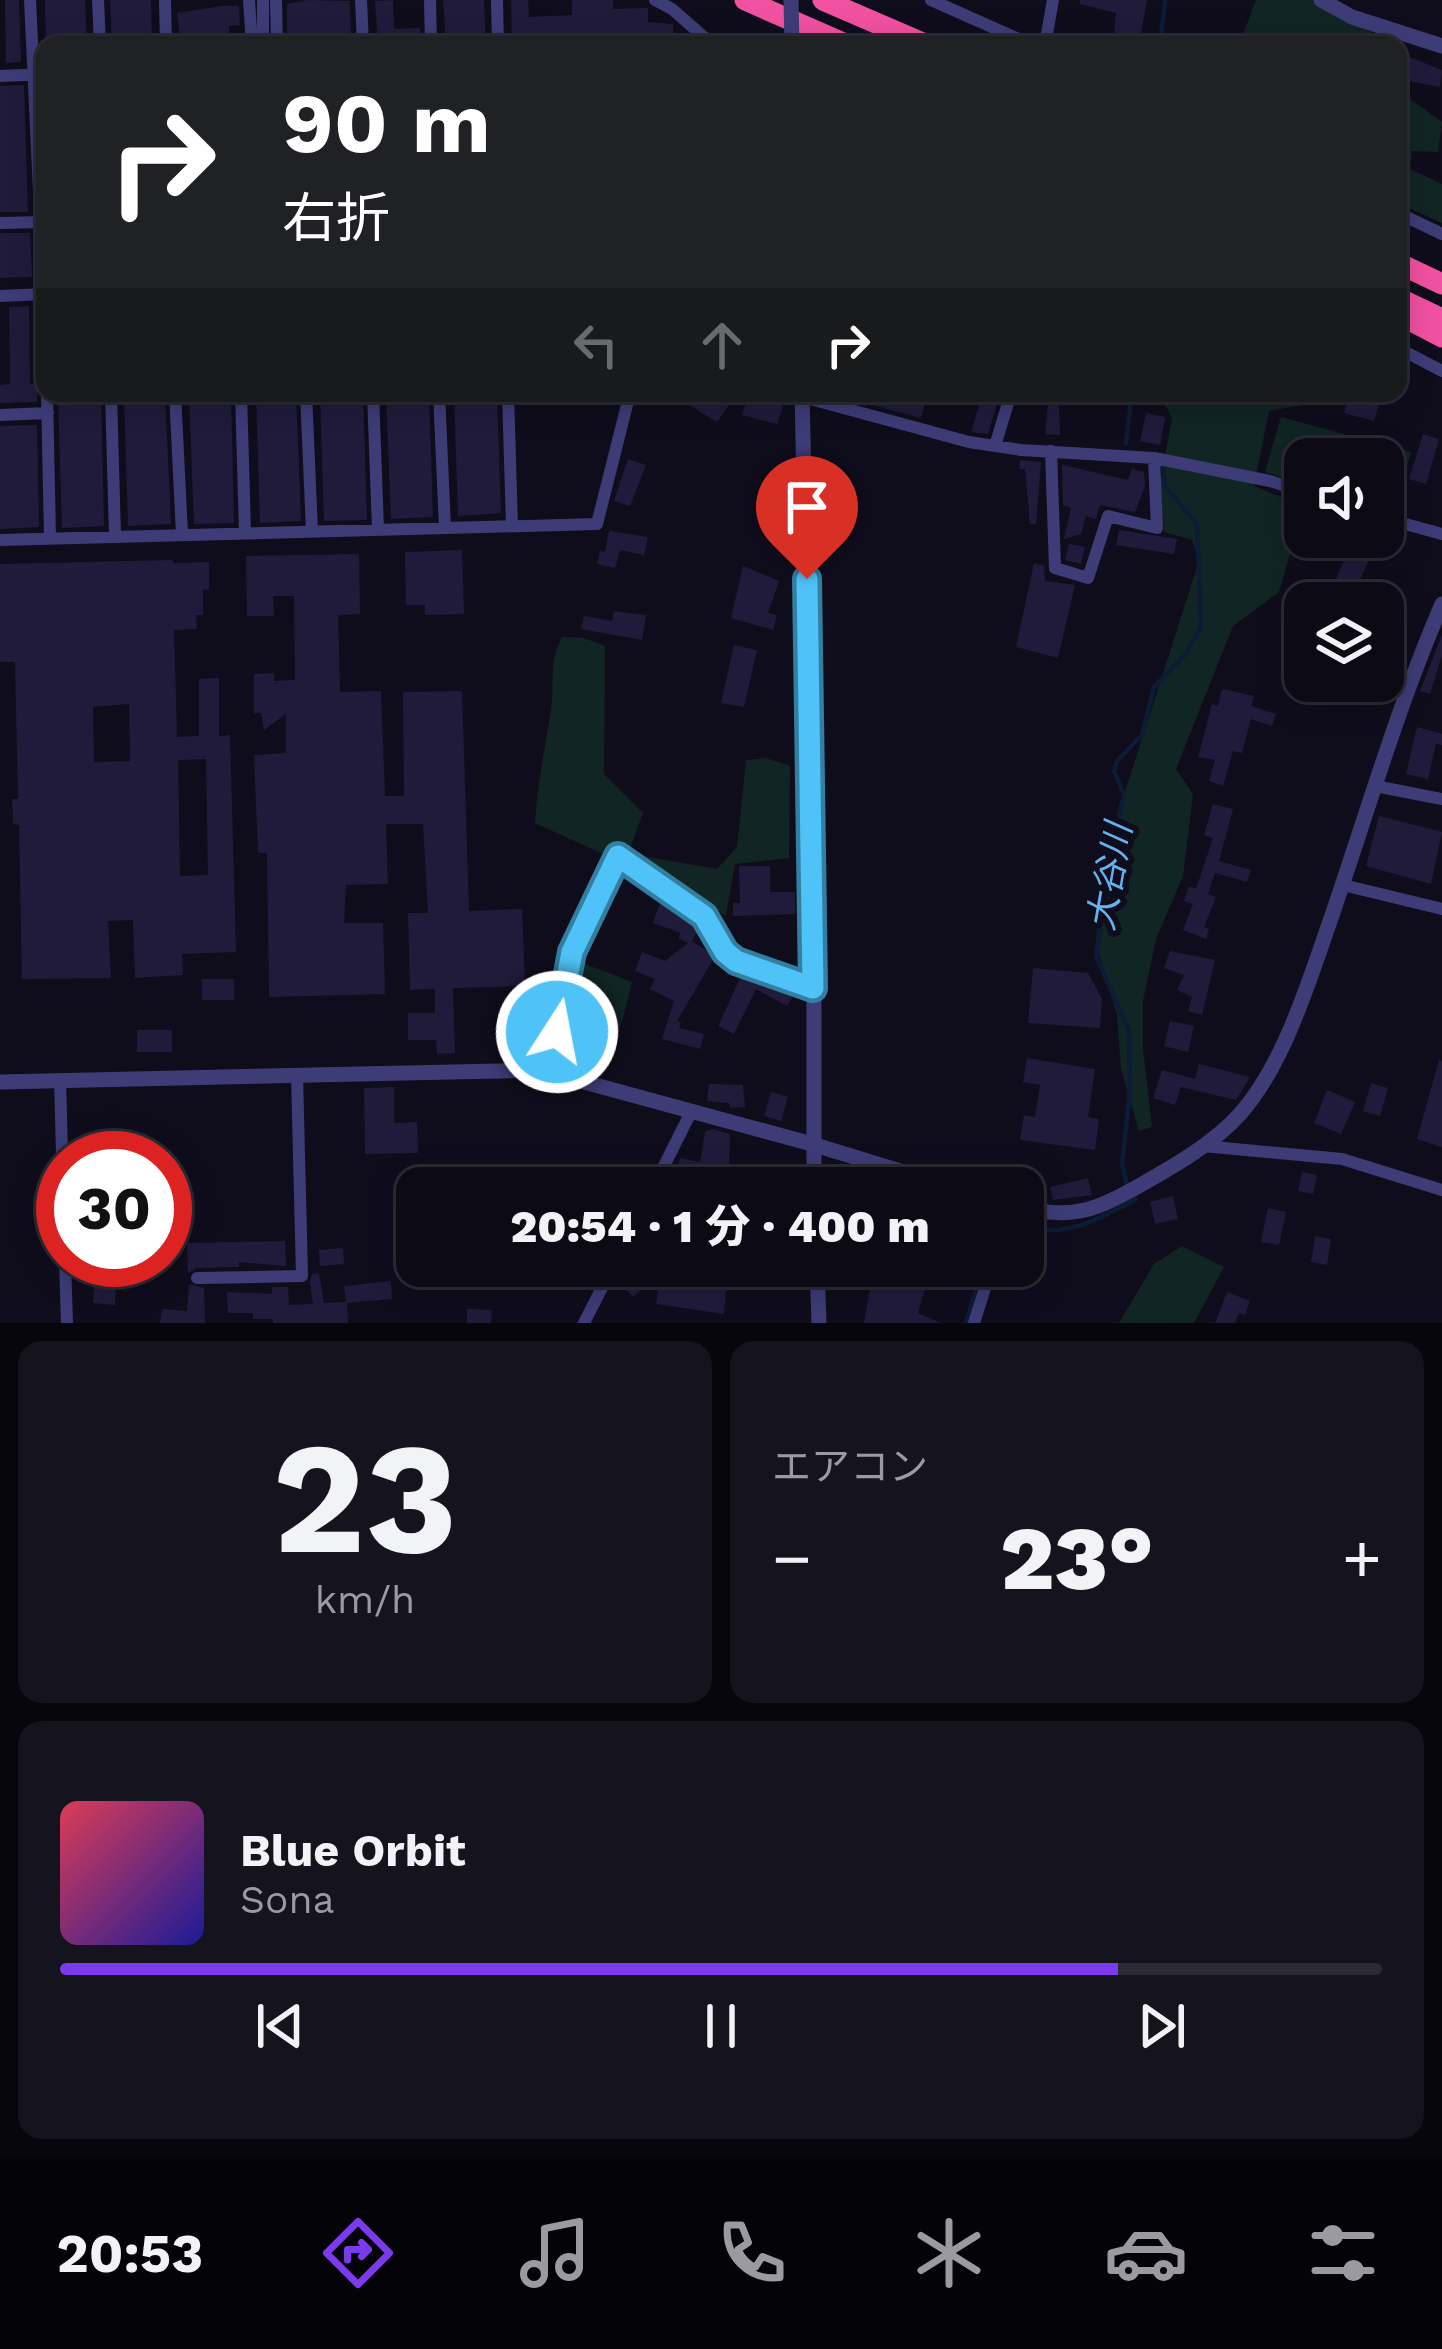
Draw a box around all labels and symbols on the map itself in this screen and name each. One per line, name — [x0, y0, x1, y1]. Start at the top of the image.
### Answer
pin — [756, 456, 858, 579]
water label: 大谷川 — [1080, 816, 1141, 934]
position arrow — [494, 969, 620, 1095]
speed limit sign: 30 — [36, 1131, 192, 1287]

